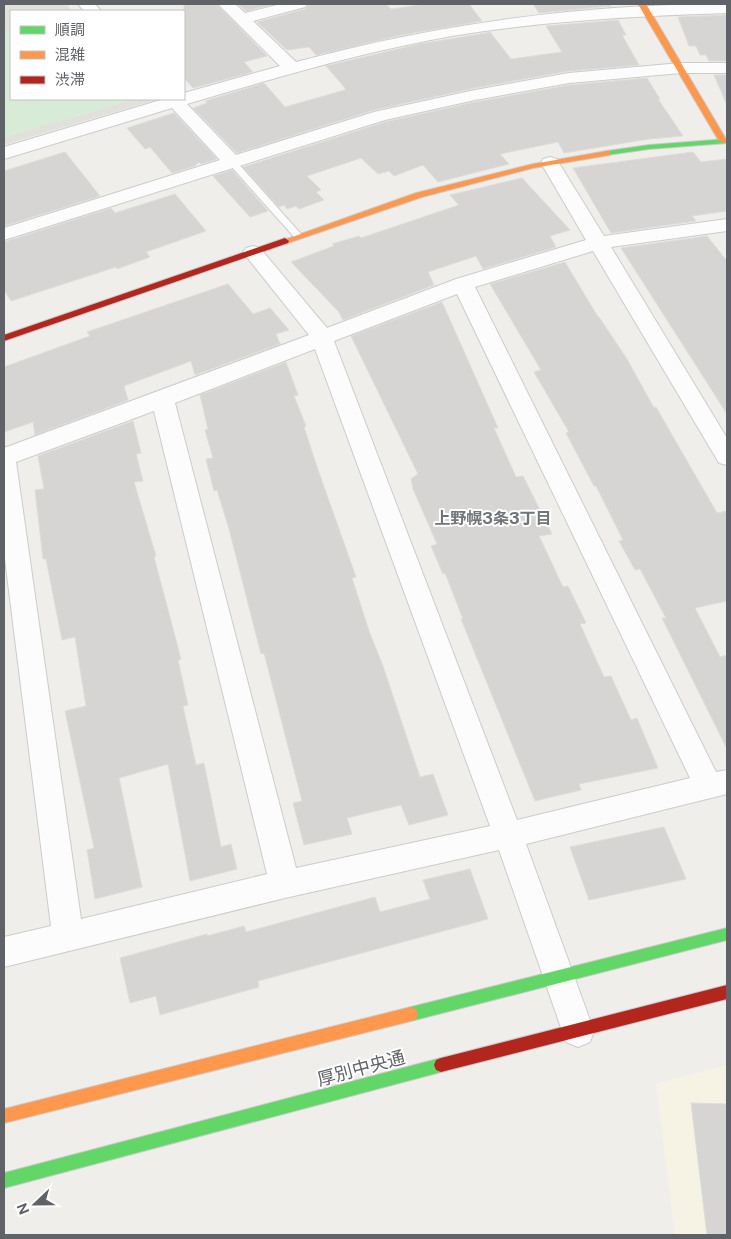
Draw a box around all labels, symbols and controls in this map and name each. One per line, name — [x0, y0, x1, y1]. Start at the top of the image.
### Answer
legend — [10, 10, 185, 100]
text: 順調 — [55, 21, 85, 38]
text: 混雑 — [55, 46, 85, 63]
text: 渋滞 — [55, 71, 85, 88]
district label: 上野幌3条3丁目 — [434, 509, 552, 528]
street label: 厚別中央通 — [315, 1046, 407, 1090]
north arrow — [10, 1179, 60, 1229]
text: N — [13, 1201, 32, 1217]

